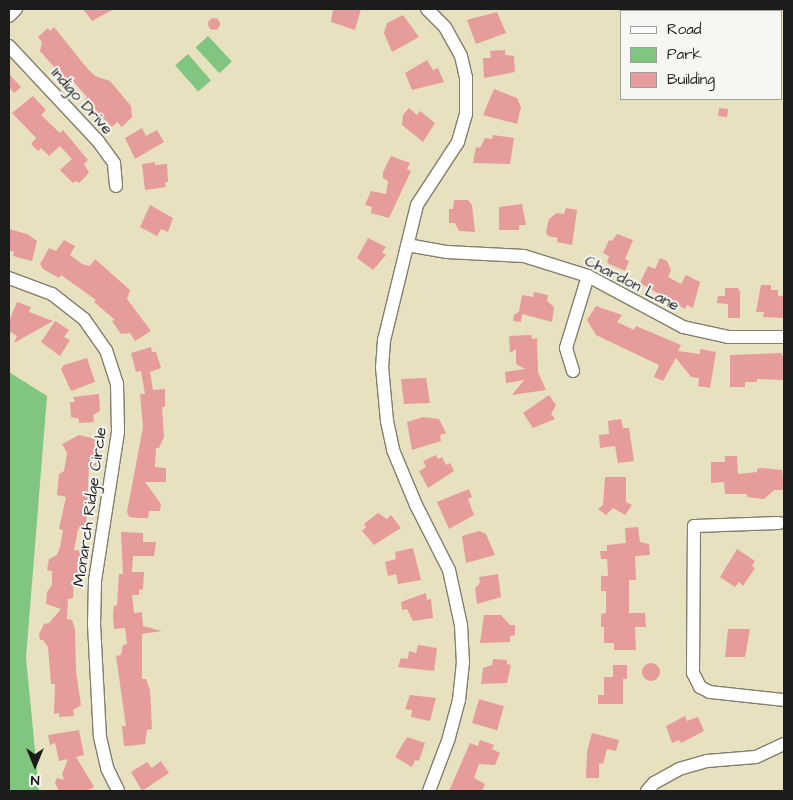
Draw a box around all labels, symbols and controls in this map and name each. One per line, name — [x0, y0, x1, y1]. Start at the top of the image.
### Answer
legend — [620, 10, 783, 100]
text: Road — [667, 19, 701, 40]
text: Park — [667, 44, 702, 65]
street label: Indigo Drive — [47, 64, 117, 138]
text: Building — [667, 69, 715, 90]
street label: Chardon Lane — [581, 251, 683, 315]
street label: Monarch Ridge Circle — [69, 426, 111, 588]
north arrow — [10, 740, 60, 790]
text: N — [31, 770, 39, 790]

